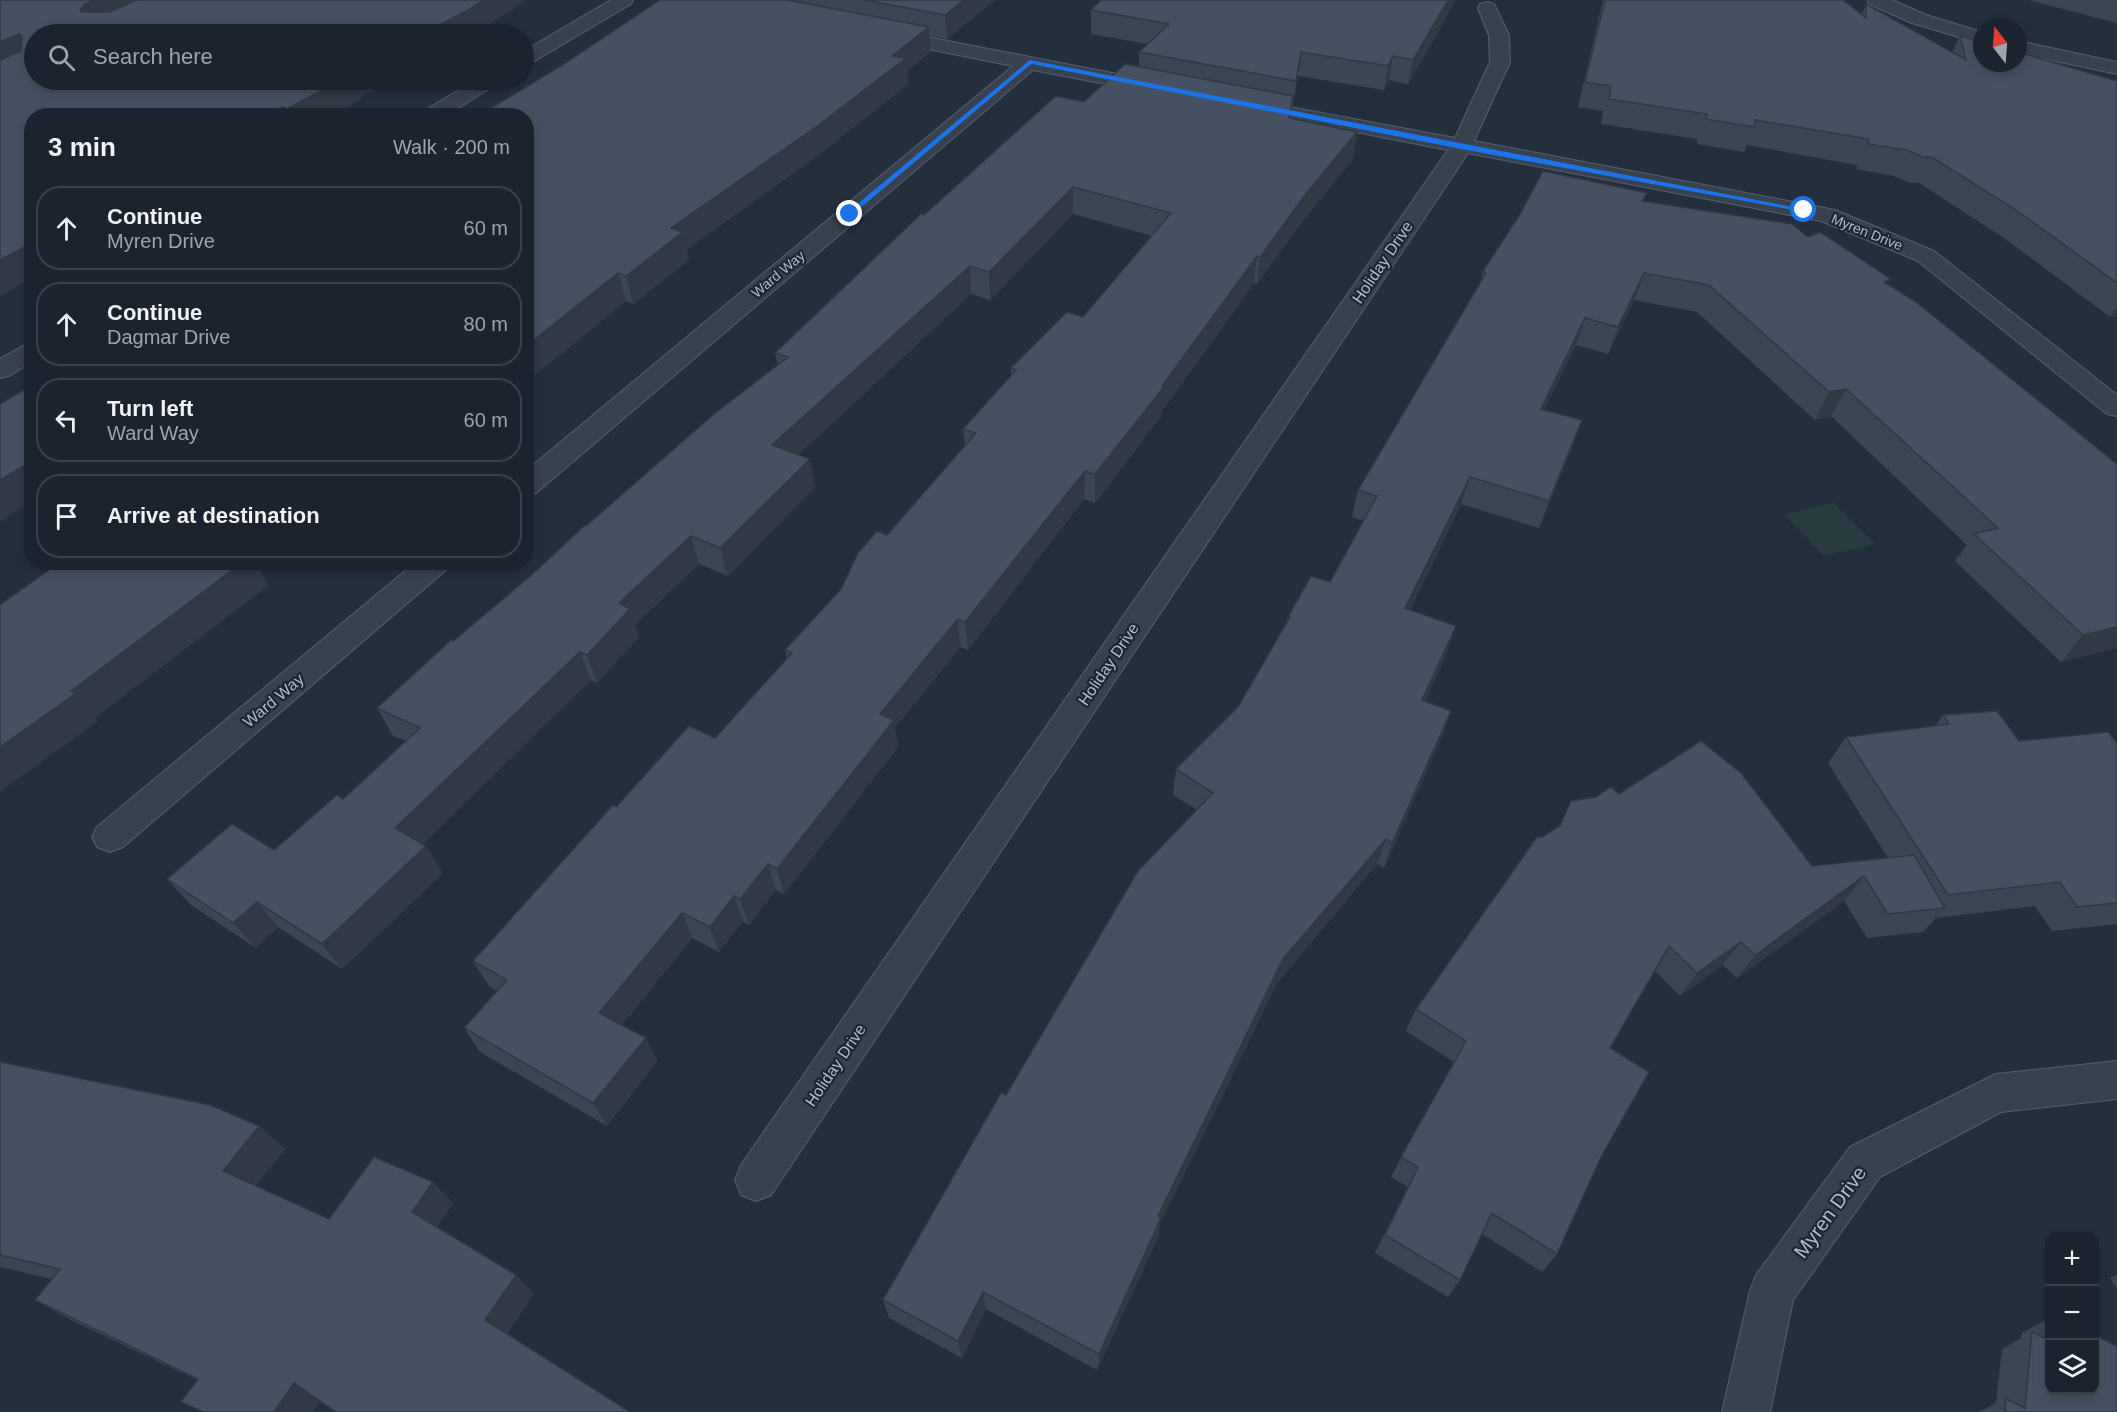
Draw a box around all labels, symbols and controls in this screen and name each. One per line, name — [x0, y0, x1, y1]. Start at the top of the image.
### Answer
north arrow — [1973, 18, 2027, 72]
search box — [24, 24, 534, 90]
icon: search — [45, 41, 78, 74]
text: Search here — [93, 44, 213, 69]
text: 3 min — [48, 132, 116, 162]
text: Walk · 200 m — [393, 136, 510, 158]
route start — [1790, 196, 1816, 222]
route end — [836, 200, 862, 226]
text: Continue — [107, 204, 202, 229]
street label: Myren Drive — [1829, 210, 1905, 254]
icon: ahead — [50, 212, 83, 245]
text: 60 m — [464, 217, 508, 239]
street label: Holiday Drive — [1349, 218, 1416, 306]
text: Myren Drive — [107, 230, 215, 252]
street label: Ward Way — [748, 247, 808, 301]
text: Continue — [107, 300, 202, 325]
icon: ahead — [50, 308, 83, 341]
text: 80 m — [464, 313, 508, 335]
text: Dagmar Drive — [107, 326, 230, 348]
text: Turn left — [107, 396, 193, 421]
icon: left — [50, 404, 83, 437]
text: 60 m — [464, 409, 508, 431]
text: Ward Way — [107, 422, 199, 444]
icon: arrive — [50, 500, 83, 533]
text: Arrive at destination — [107, 503, 320, 528]
street label: Holiday Drive — [1075, 620, 1142, 708]
street label: Ward Way — [240, 670, 307, 731]
street label: Holiday Drive — [802, 1021, 869, 1109]
street label: Myren Drive — [1789, 1162, 1871, 1262]
map controls — [2045, 1232, 2099, 1394]
button: + — [2045, 1232, 2099, 1286]
button: − — [2045, 1286, 2099, 1340]
button: layers — [2045, 1340, 2099, 1394]

